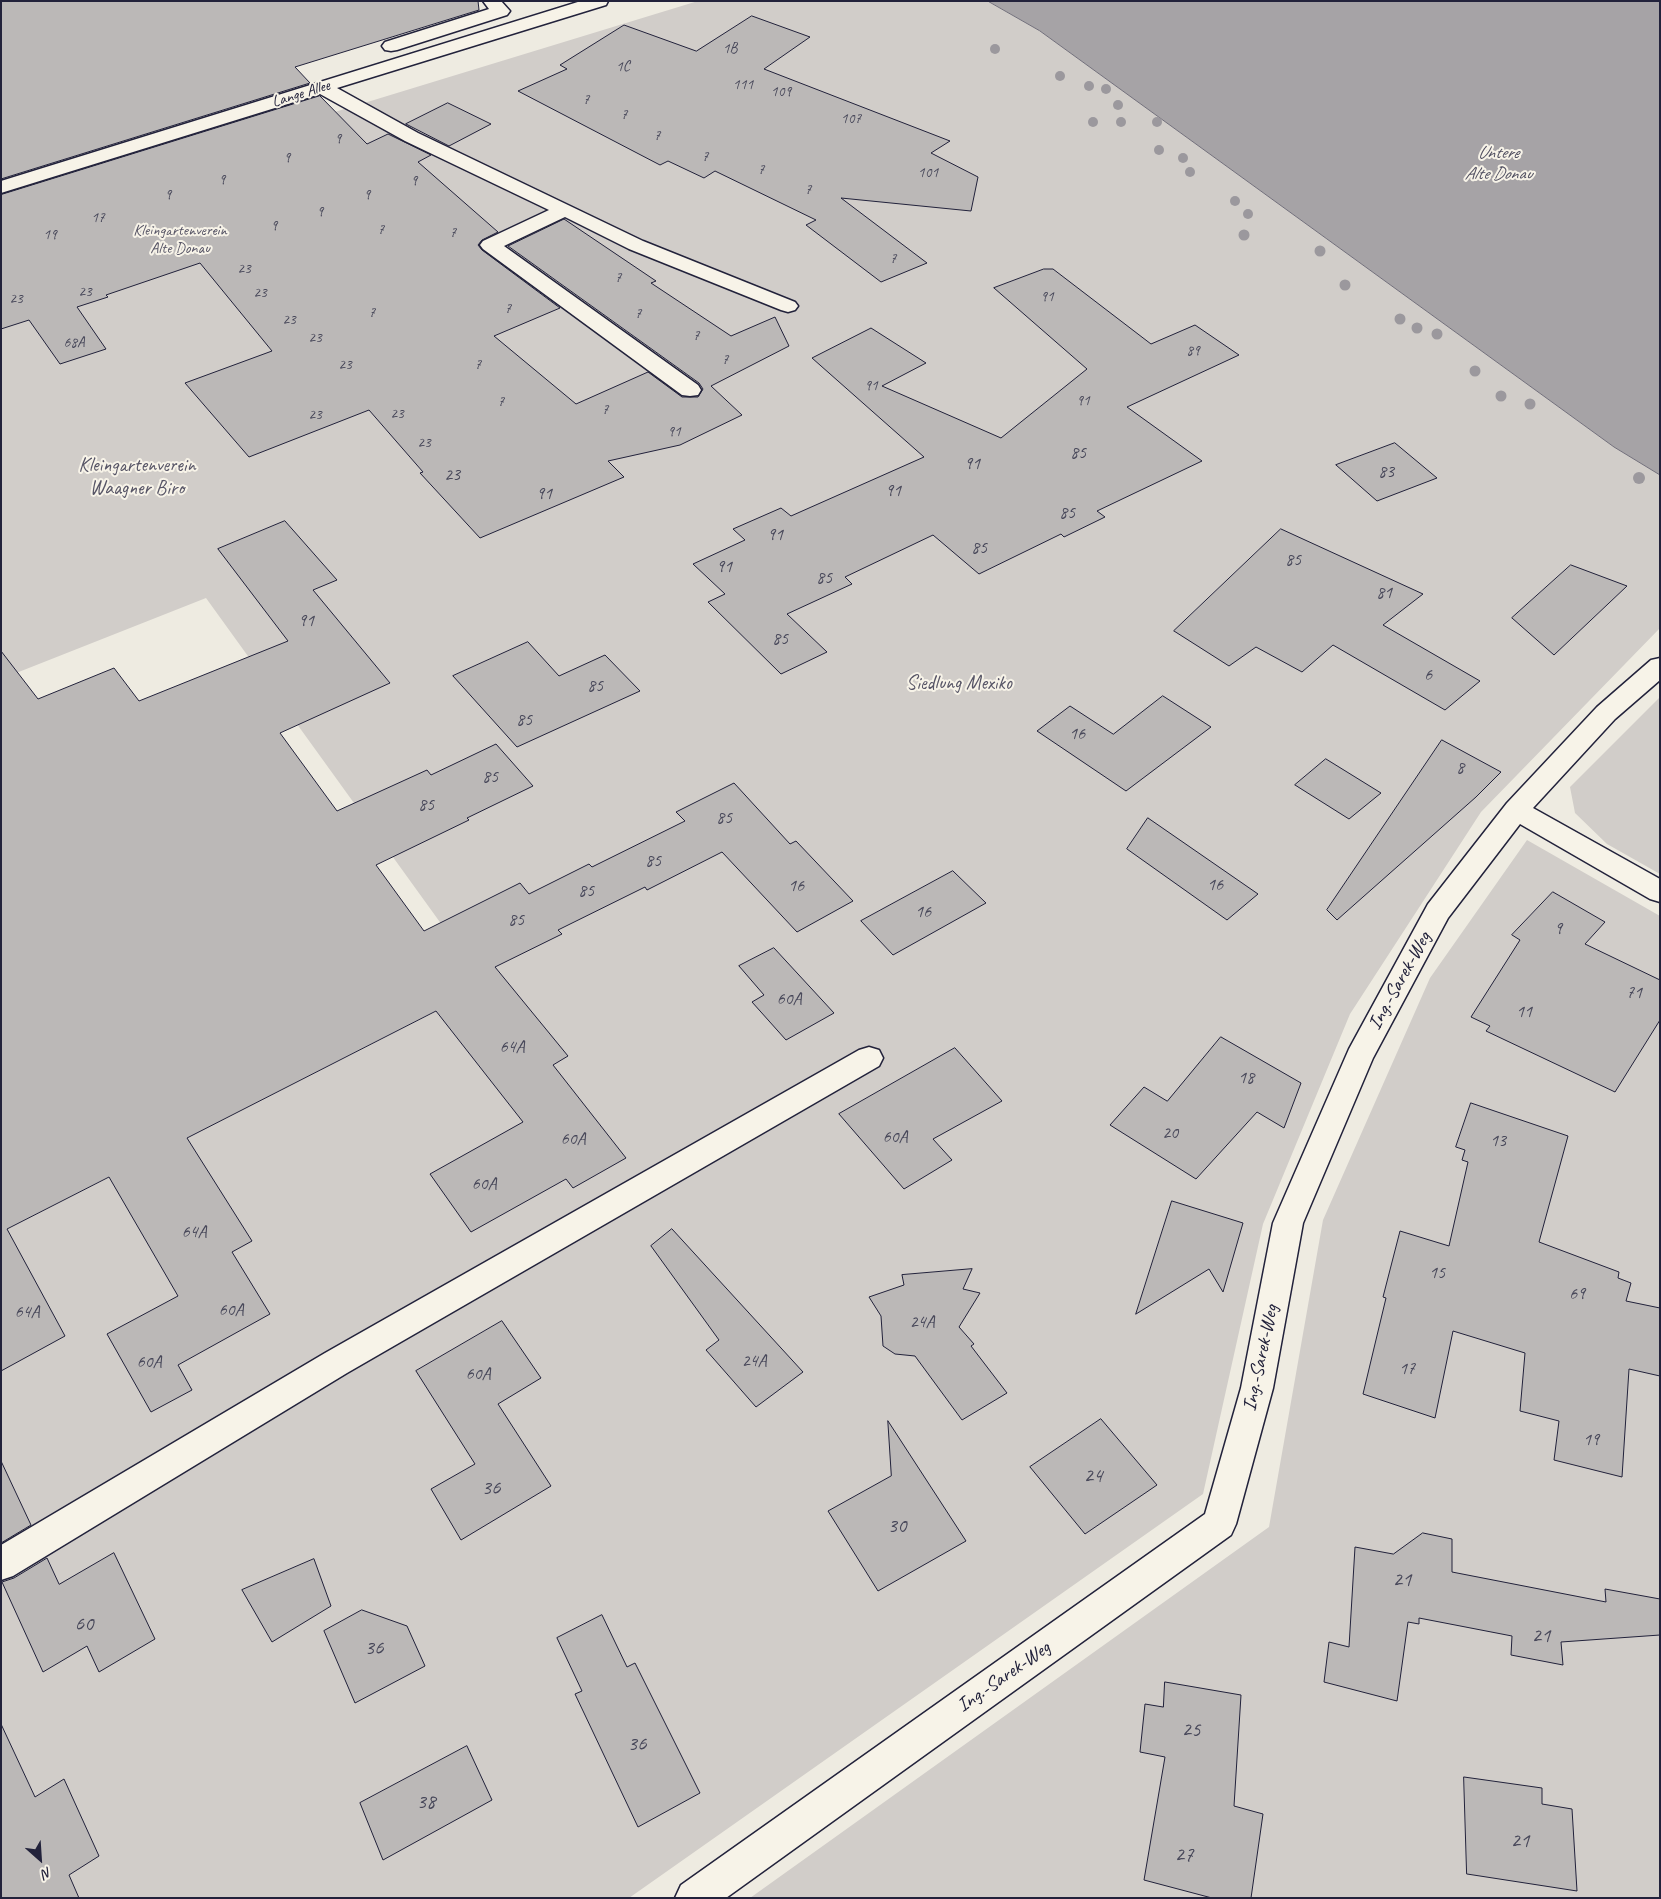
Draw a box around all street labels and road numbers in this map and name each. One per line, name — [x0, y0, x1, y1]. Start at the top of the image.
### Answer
street label: Lange Allee — [270, 76, 332, 112]
street label: Ing.-Sarek-Weg — [1363, 928, 1437, 1034]
street label: Ing.-Sarek-Weg — [1238, 1303, 1284, 1413]
street label: Ing.-Sarek-Weg — [953, 1636, 1055, 1718]

